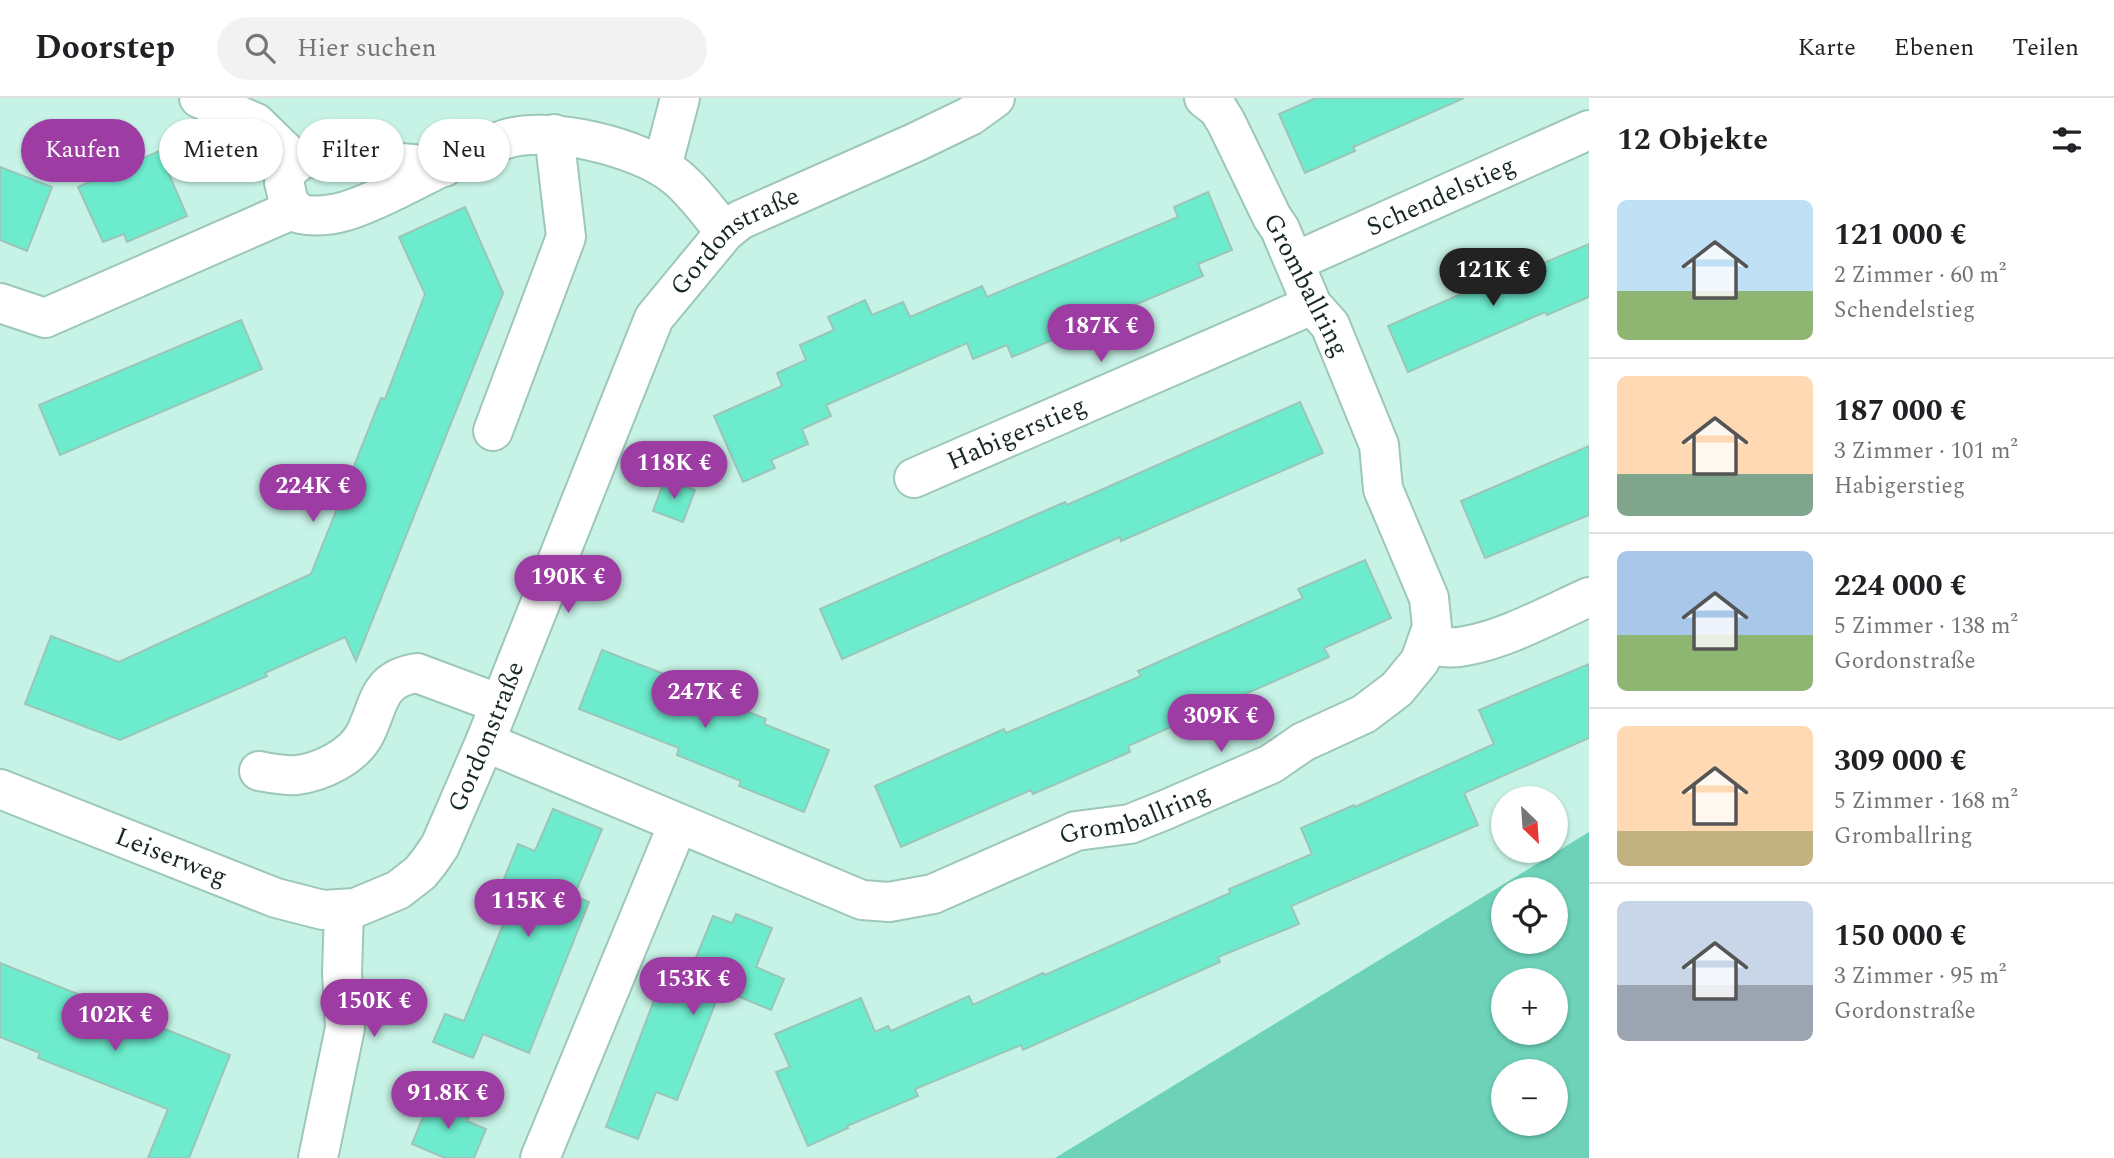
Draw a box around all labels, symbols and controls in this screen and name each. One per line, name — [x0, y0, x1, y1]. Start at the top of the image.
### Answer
search box — [217, 17, 707, 80]
text: Doorstep — [35, 23, 175, 73]
text: Hier suchen — [297, 28, 437, 68]
icon: search — [241, 29, 279, 67]
text: Karte — [1798, 30, 1856, 66]
text: Ebenen — [1894, 30, 1974, 66]
text: Teilen — [2012, 30, 2079, 66]
text: 12 Objekte — [1617, 117, 1768, 163]
chip: Kaufen — [21, 119, 145, 182]
chip: Mieten — [159, 119, 283, 182]
chip: Filter — [297, 119, 404, 182]
chip: Neu — [418, 119, 510, 182]
icon: filters — [2048, 121, 2086, 159]
street label: Schendelstieg — [1360, 145, 1522, 247]
street label: Gordonstraße — [660, 176, 806, 305]
street label: Gromballring — [1253, 206, 1359, 364]
text: 121 000 € — [1834, 212, 1967, 258]
icon: home — [1673, 228, 1757, 312]
pin: 121K € — [1436, 248, 1550, 308]
text: 121K € — [1455, 253, 1531, 288]
text: 2 Zimmer · 60 m² — [1834, 258, 2006, 293]
text: Schendelstieg — [1834, 293, 1975, 328]
pin: 187K € — [1044, 304, 1158, 364]
text: 187K € — [1063, 309, 1139, 344]
street label: Habigerstieg — [941, 385, 1093, 481]
text: 187 000 € — [1834, 388, 1967, 434]
icon: home — [1673, 404, 1757, 488]
text: 3 Zimmer · 101 m² — [1834, 434, 2018, 469]
pin: 118K € — [617, 442, 731, 501]
text: 118K € — [636, 446, 712, 481]
pin: 224K € — [256, 464, 370, 524]
text: 224K € — [275, 469, 351, 504]
text: Habigerstieg — [1834, 469, 1965, 504]
pin: 190K € — [511, 556, 625, 615]
text: 190K € — [530, 560, 606, 595]
text: 224 000 € — [1834, 563, 1967, 609]
icon: home — [1673, 579, 1757, 663]
text: 5 Zimmer · 138 m² — [1834, 609, 2018, 644]
text: Gordonstraße — [1834, 644, 1976, 679]
street label: Gordonstraße — [437, 655, 535, 819]
pin: 247K € — [648, 670, 762, 730]
text: 247K € — [667, 675, 743, 710]
pin: 309K € — [1164, 694, 1278, 754]
text: 309K € — [1183, 699, 1259, 734]
text: 309 000 € — [1834, 738, 1967, 784]
icon: home — [1673, 754, 1757, 838]
street label: Gromballring — [1052, 773, 1216, 856]
text: 5 Zimmer · 168 m² — [1834, 784, 2018, 819]
north arrow — [1491, 786, 1568, 863]
map controls — [1491, 786, 1568, 1136]
street label: Leiserweg — [109, 816, 233, 897]
text: Gromballring — [1834, 819, 1973, 854]
button: locate — [1491, 877, 1568, 954]
pin: 115K € — [471, 880, 585, 939]
text: 115K € — [490, 884, 566, 919]
text: 150 000 € — [1834, 913, 1967, 959]
icon: home — [1673, 929, 1757, 1013]
pin: 153K € — [636, 958, 750, 1017]
text: 3 Zimmer · 95 m² — [1834, 959, 2006, 994]
text: 153K € — [655, 962, 731, 997]
button: + — [1491, 968, 1568, 1045]
pin: 150K € — [317, 979, 431, 1039]
text: 150K € — [336, 984, 412, 1019]
pin: 102K € — [58, 993, 172, 1053]
text: Gordonstraße — [1834, 994, 1976, 1029]
text: 102K € — [77, 998, 153, 1033]
button: − — [1491, 1059, 1568, 1136]
pin: 91.8K € — [383, 1072, 513, 1131]
text: 91.8K € — [407, 1076, 489, 1111]

